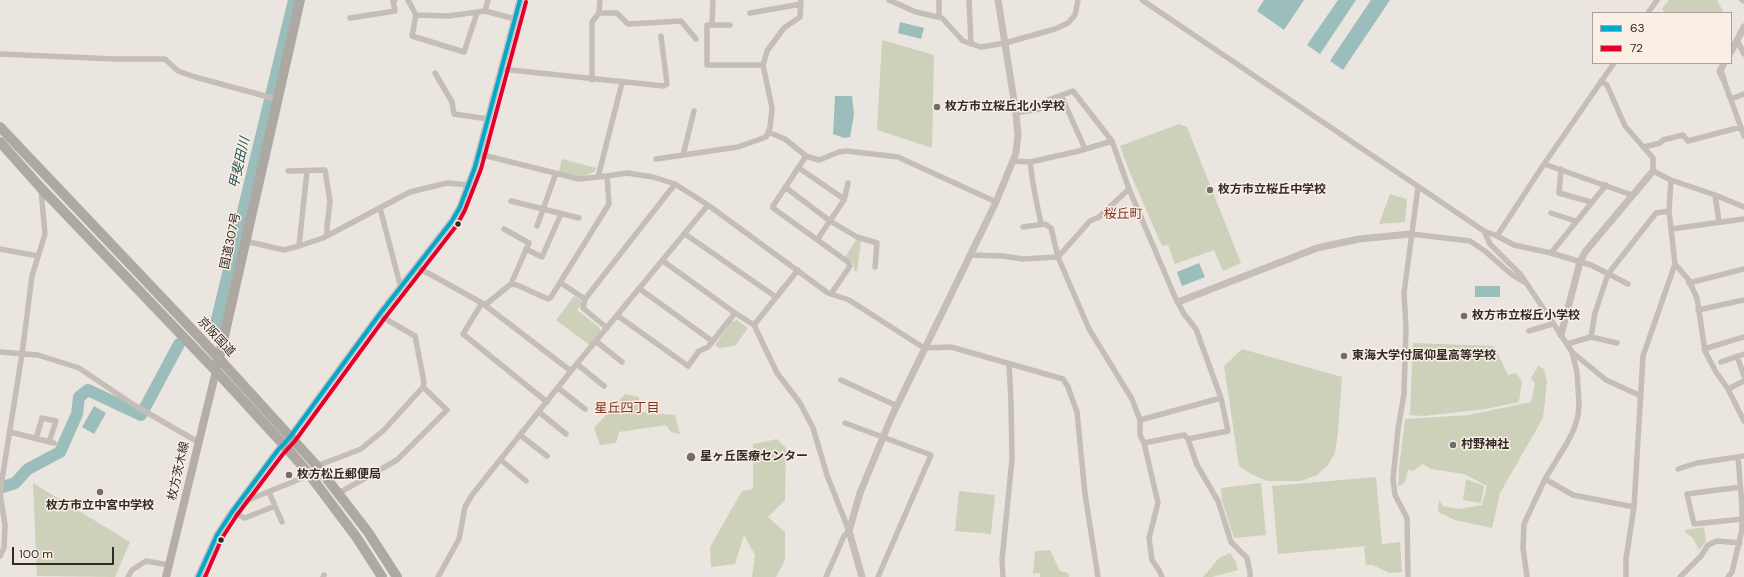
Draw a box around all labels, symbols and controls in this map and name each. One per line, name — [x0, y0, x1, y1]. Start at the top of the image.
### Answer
legend — [1592, 12, 1732, 64]
text: 63 — [1630, 20, 1645, 36]
text: 72 — [1630, 40, 1643, 56]
place label: 枚方市立桜丘北小学校 — [945, 100, 1065, 114]
marker: 枚方市立桜丘北小学校 — [932, 102, 942, 112]
water label: 甲斐田川 — [227, 136, 253, 190]
place label: 枚方市立桜丘中学校 — [1218, 183, 1326, 197]
marker: 枚方市立桜丘中学校 — [1205, 185, 1215, 195]
district label: 桜丘町 — [1104, 207, 1142, 223]
street label: 国道307号 — [218, 211, 244, 271]
unlabelled marker — [453, 219, 463, 229]
place label: 枚方市立桜丘小学校 — [1472, 309, 1580, 323]
marker: 枚方市立桜丘小学校 — [1459, 311, 1469, 321]
street label: 京阪国道 — [194, 315, 238, 359]
place label: 東海大学付属仰星高等学校 — [1352, 349, 1496, 363]
marker: 東海大学付属仰星高等学校 — [1339, 351, 1349, 361]
district label: 星丘四丁目 — [595, 401, 659, 417]
place label: 村野神社 — [1461, 438, 1509, 452]
street label: 枚方茨木線 — [165, 440, 193, 502]
marker: 村野神社 — [1448, 440, 1458, 450]
place label: 星ヶ丘医療センター — [700, 450, 808, 464]
marker: 星ヶ丘医療センター — [685, 451, 697, 463]
place label: 枚方松丘郵便局 — [297, 468, 381, 482]
marker: 枚方松丘郵便局 — [284, 470, 294, 480]
marker: 枚方市立中宮中学校 — [95, 487, 105, 497]
place label: 枚方市立中宮中学校 — [46, 499, 154, 513]
unlabelled marker — [216, 535, 226, 545]
scale bar — [14, 539, 116, 565]
text: 100 m — [19, 546, 53, 562]

